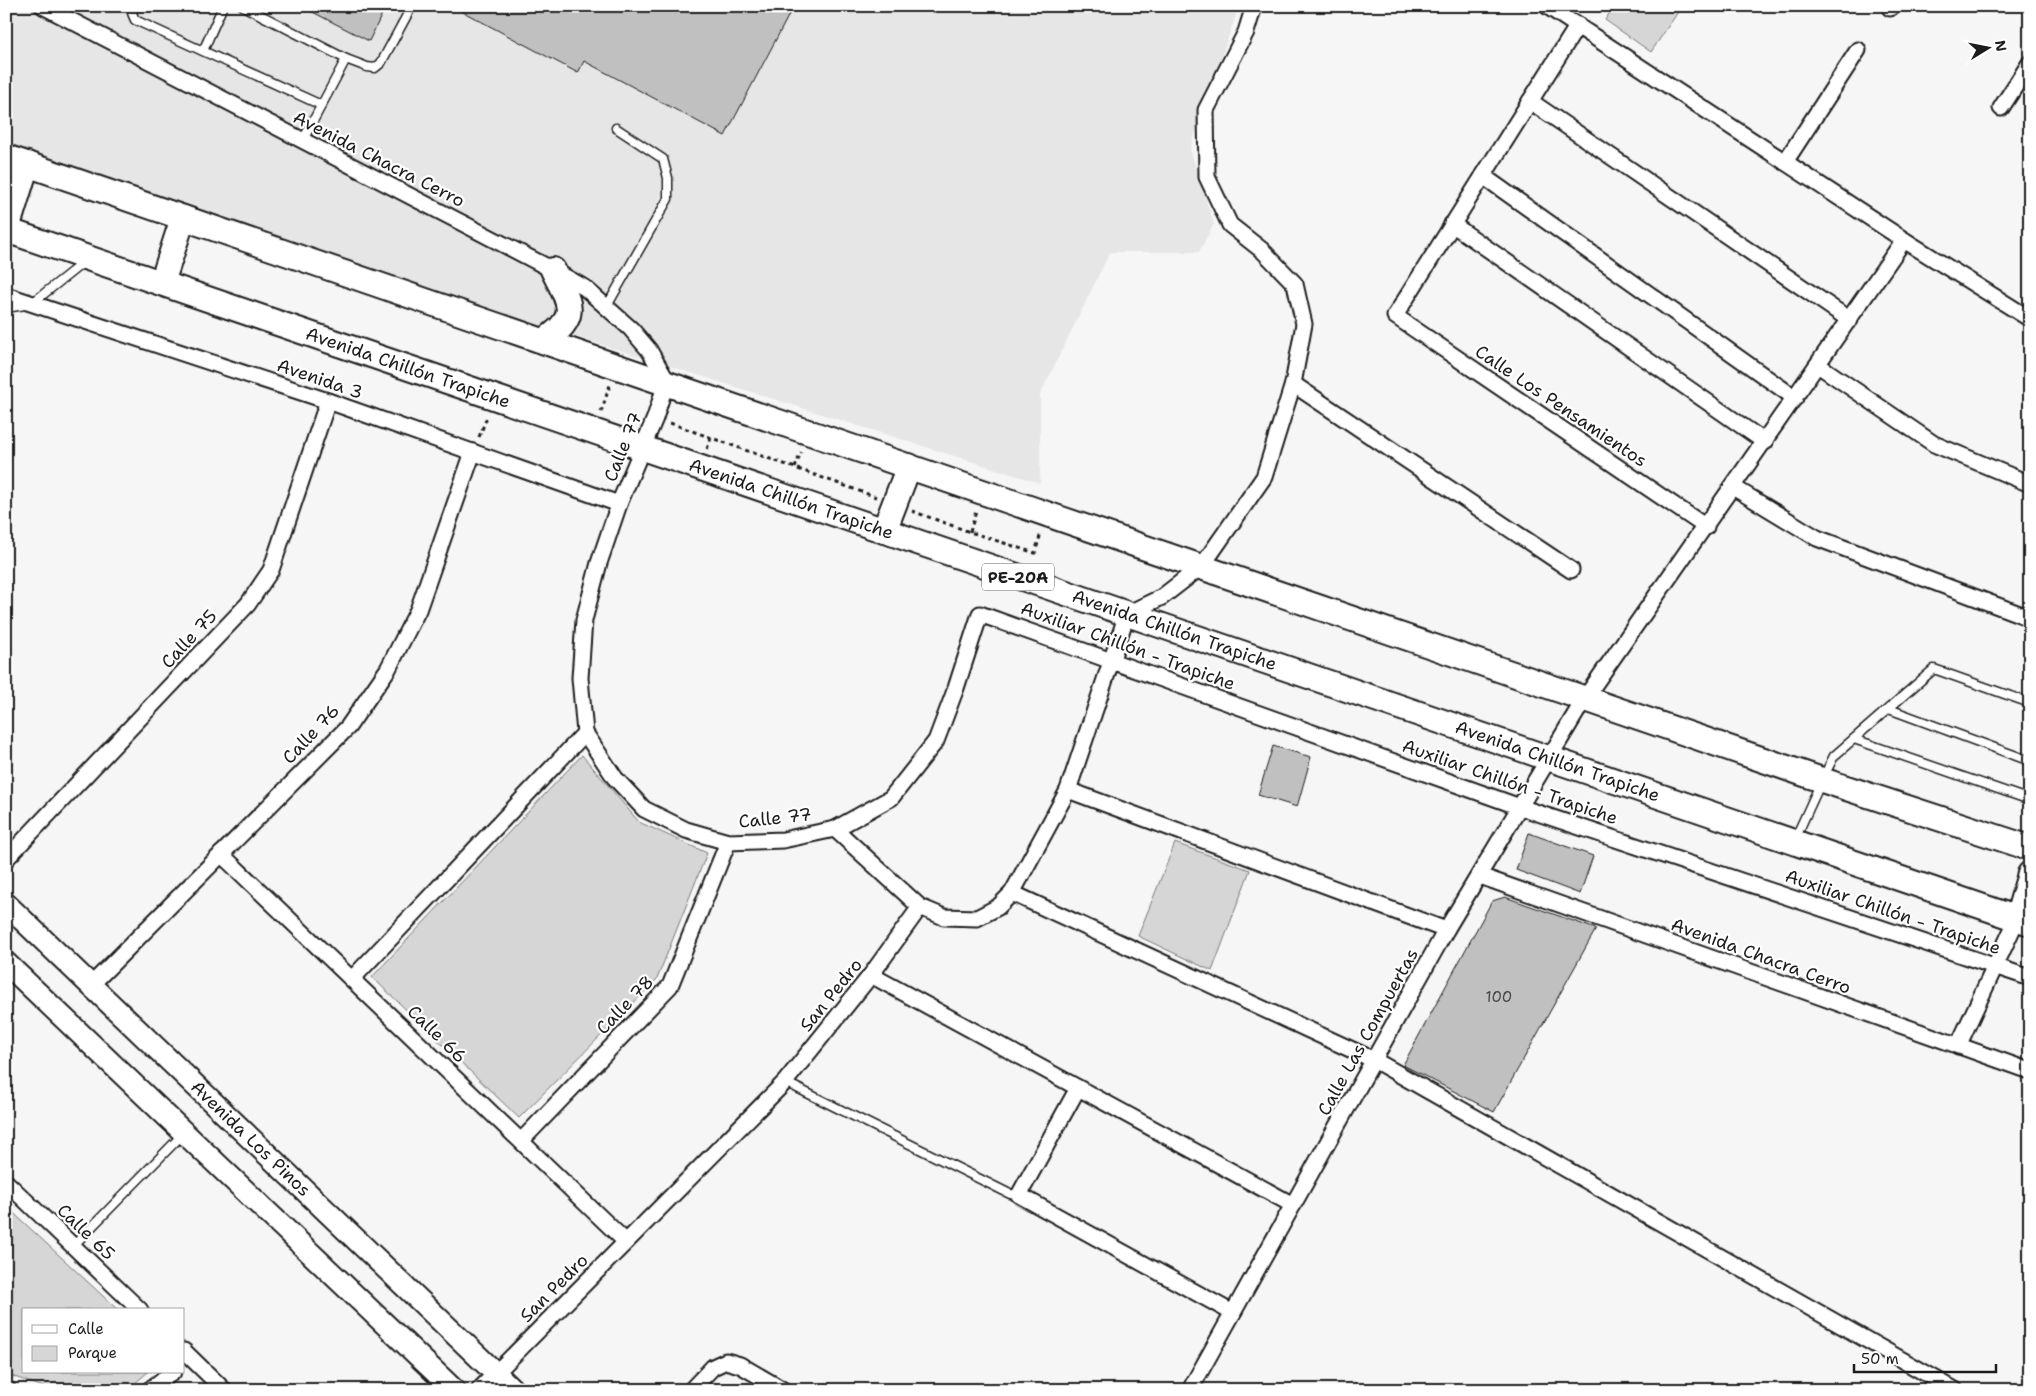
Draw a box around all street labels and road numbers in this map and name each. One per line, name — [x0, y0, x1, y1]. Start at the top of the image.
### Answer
street label: Avenida Chacra Cerro — [289, 105, 469, 213]
street label: Avenida Chillón Trapiche — [303, 322, 514, 414]
street label: Calle Los Pensamientos — [1470, 339, 1652, 473]
street label: Avenida 3 — [274, 353, 366, 405]
street label: Calle 77 — [598, 409, 648, 485]
street label: Avenida Chillón Trapiche — [686, 453, 897, 545]
road number: PE-20A — [982, 564, 1054, 590]
street label: Avenida Chillón Trapiche — [1069, 584, 1280, 676]
street label: Auxiliar Chillón - Trapiche — [1018, 596, 1238, 696]
street label: Calle 75 — [156, 605, 222, 673]
street label: Calle 76 — [277, 699, 345, 769]
street label: Avenida Chillón Trapiche — [1452, 715, 1663, 807]
street label: Auxiliar Chillón - Trapiche — [1399, 734, 1621, 830]
street label: Calle 77 — [737, 802, 813, 834]
street label: Auxiliar Chillón - Trapiche — [1782, 864, 2004, 960]
street label: Avenida Chacra Cerro — [1668, 912, 1854, 1000]
street label: Calle Las Compuertas — [1312, 944, 1424, 1120]
street label: San Pedro — [794, 953, 868, 1037]
street label: Calle 78 — [591, 970, 659, 1040]
street label: Calle 66 — [402, 1000, 472, 1068]
street label: Avenida Los Pinos — [186, 1075, 316, 1202]
street label: Calle 65 — [52, 1198, 120, 1266]
street label: San Pedro — [515, 1249, 593, 1327]

